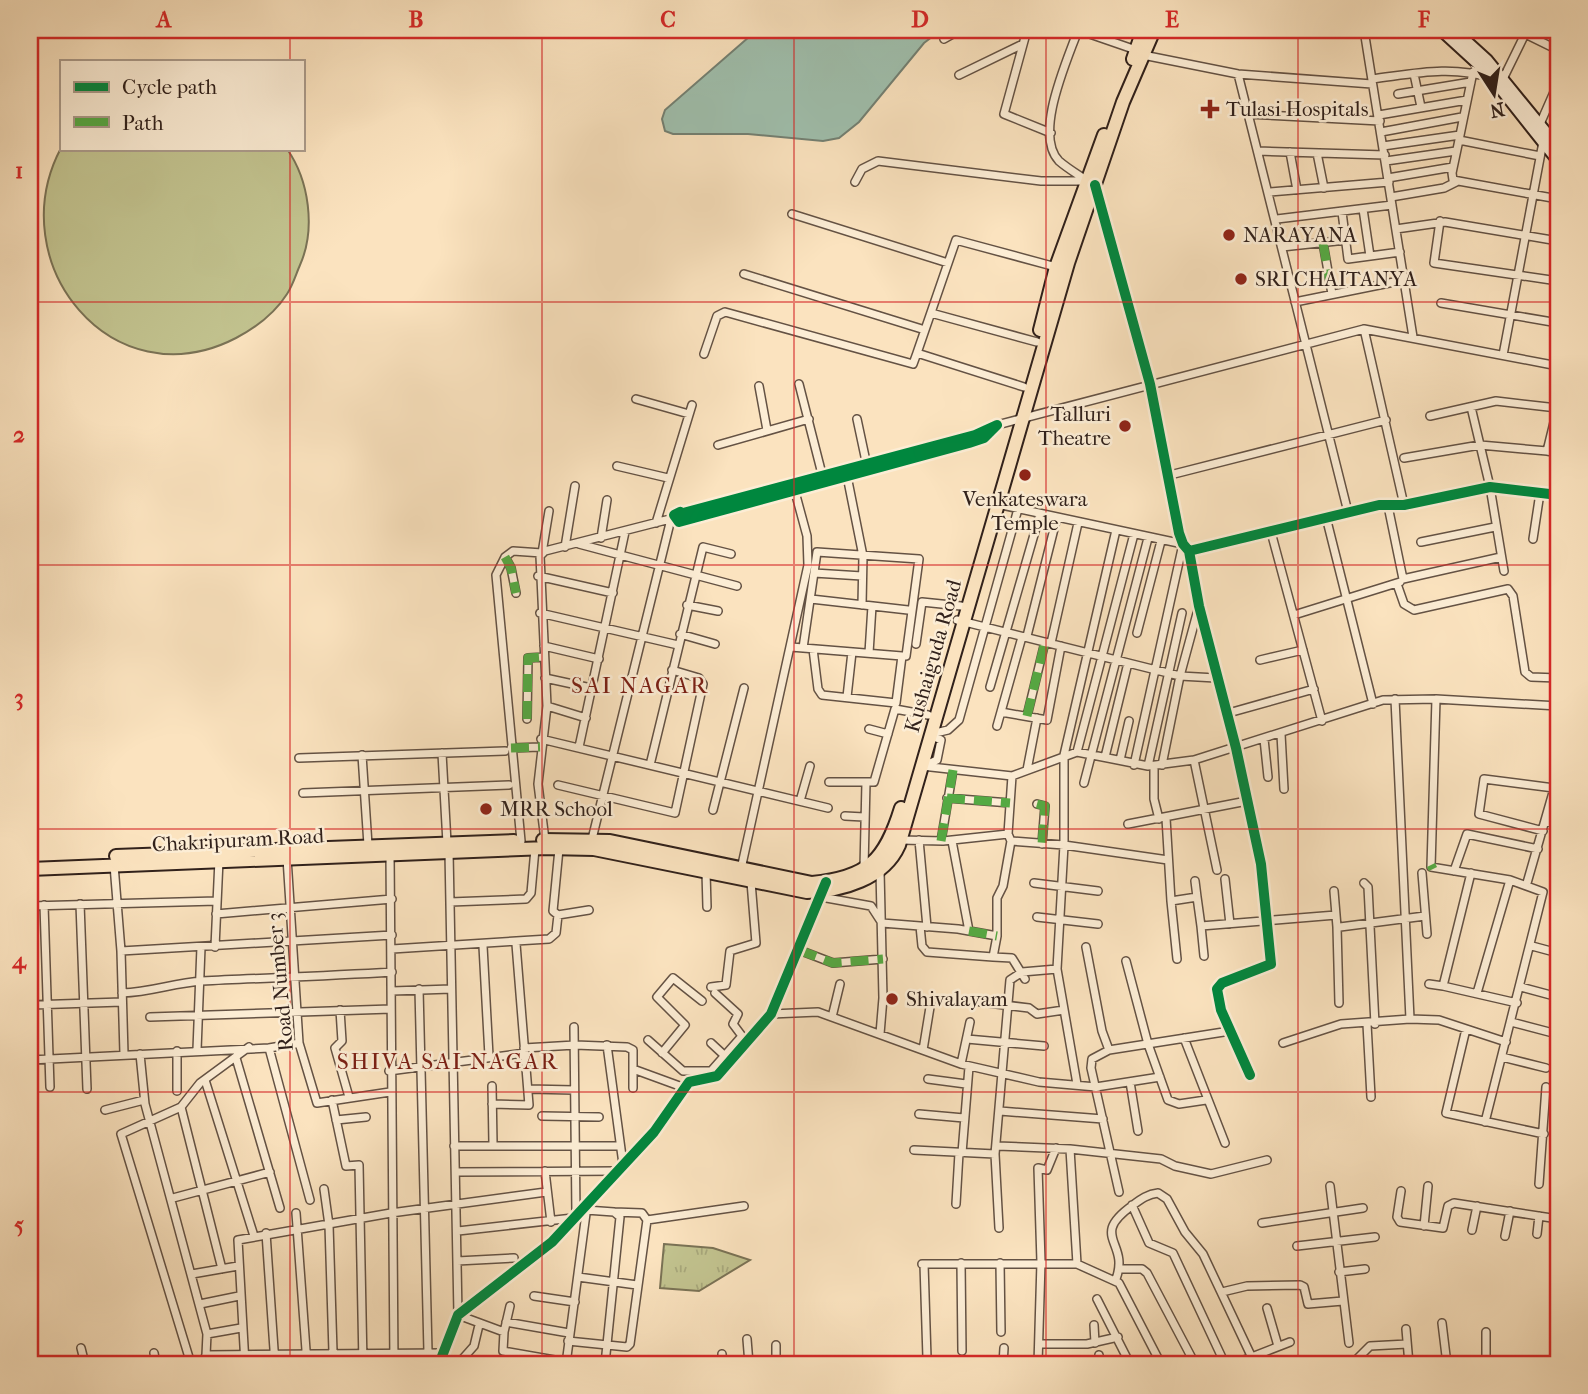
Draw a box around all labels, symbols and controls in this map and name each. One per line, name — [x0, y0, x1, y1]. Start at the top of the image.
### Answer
text: A — [155, 6, 173, 33]
text: B — [409, 6, 424, 33]
text: C — [660, 6, 676, 33]
text: D — [911, 6, 929, 33]
text: E — [1165, 6, 1179, 33]
text: F — [1417, 6, 1431, 33]
legend — [60, 60, 304, 150]
north arrow — [1458, 60, 1528, 130]
text: Cycle path — [122, 75, 217, 99]
place label: Tulasi Hospitals — [1226, 97, 1369, 121]
text: N — [1487, 97, 1507, 122]
marker: Tulasi Hospitals — [1200, 99, 1220, 119]
text: Path — [122, 111, 164, 135]
text: 1 — [15, 157, 23, 184]
place label: NARAYANA — [1243, 223, 1357, 247]
marker: NARAYANA — [1221, 227, 1237, 243]
place label: SRI CHAITANYA — [1255, 267, 1418, 291]
marker: SRI CHAITANYA — [1233, 271, 1249, 287]
place label: Talluri Theatre — [1038, 402, 1111, 450]
marker: Talluri Theatre — [1117, 418, 1133, 434]
text: 2 — [13, 421, 25, 448]
marker: Venkateswara Temple — [1017, 467, 1033, 483]
place label: Venkateswara Temple — [962, 487, 1088, 535]
street label: Kushaiguda Road — [900, 576, 966, 735]
district label: SAI NAGAR — [571, 672, 709, 699]
text: 3 — [14, 684, 24, 711]
place label: MRR School — [500, 797, 613, 821]
marker: MRR School — [478, 801, 494, 817]
street label: Chakripuram Road — [151, 823, 325, 856]
street label: Road Number 3 — [262, 911, 298, 1053]
text: 4 — [11, 947, 27, 974]
place label: Shivalayam — [906, 987, 1008, 1011]
marker: Shivalayam — [884, 991, 900, 1007]
district label: SHIVA SAI NAGAR — [337, 1048, 559, 1075]
text: 5 — [14, 1211, 24, 1238]

